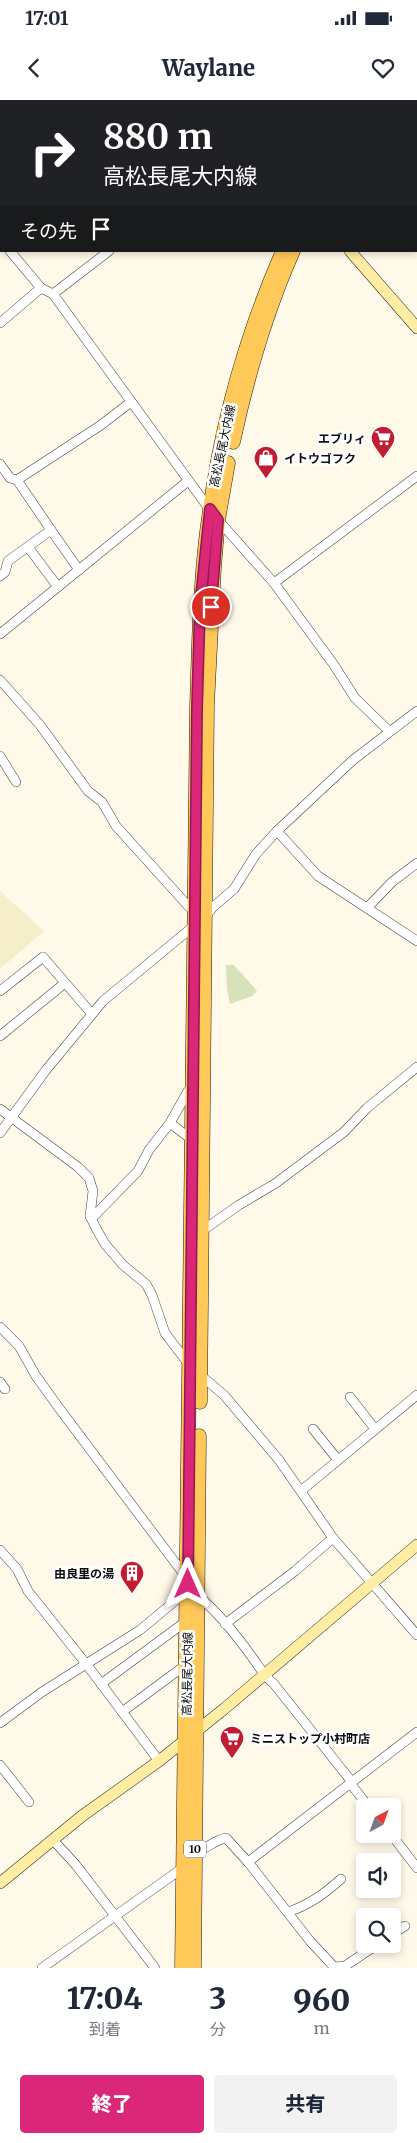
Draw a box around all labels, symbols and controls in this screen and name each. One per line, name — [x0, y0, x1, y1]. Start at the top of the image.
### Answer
text: 17:01 — [25, 6, 69, 30]
icon: back — [20, 54, 48, 82]
text: Waylane — [162, 54, 255, 82]
icon: heart — [369, 54, 397, 82]
text: 880 m — [103, 115, 213, 159]
icon: right — [20, 120, 85, 185]
text: 高松長尾大内線 — [103, 162, 257, 190]
icon: arrive — [87, 215, 115, 243]
text: その先 — [20, 219, 77, 243]
street label: 高松長尾大内線 — [206, 403, 238, 489]
supermarket icon: エブリィ — [370, 425, 396, 459]
place label: エブリィ — [318, 431, 366, 446]
shop icon: イトウゴフク — [253, 445, 279, 479]
place label: イトウゴフク — [284, 451, 356, 466]
pin — [190, 586, 232, 628]
icon: arrive — [197, 593, 225, 621]
position arrow — [161, 1557, 213, 1609]
building icon: 由良里の湯 — [119, 1560, 145, 1594]
place label: 由良里の湯 — [54, 1566, 114, 1581]
street label: 高松長尾大内線 — [179, 1632, 195, 1716]
supermarket icon: ミニストップ小村町店 — [219, 1725, 245, 1759]
place label: ミニストップ小村町店 — [250, 1731, 370, 1746]
north arrow — [356, 1798, 401, 1842]
map controls — [356, 1798, 401, 1953]
road number: 10 — [184, 1840, 206, 1858]
button: sound — [356, 1853, 401, 1898]
button: search — [356, 1908, 401, 1953]
text: 17:04 — [67, 1979, 143, 2017]
text: 3 — [209, 1979, 226, 2017]
text: 960 — [293, 1981, 350, 2019]
text: m — [314, 2018, 330, 2038]
text: 到着 — [89, 2019, 121, 2039]
text: 分 — [210, 2019, 226, 2039]
button: 終了 — [20, 2075, 204, 2133]
button: 共有 — [214, 2075, 397, 2133]

